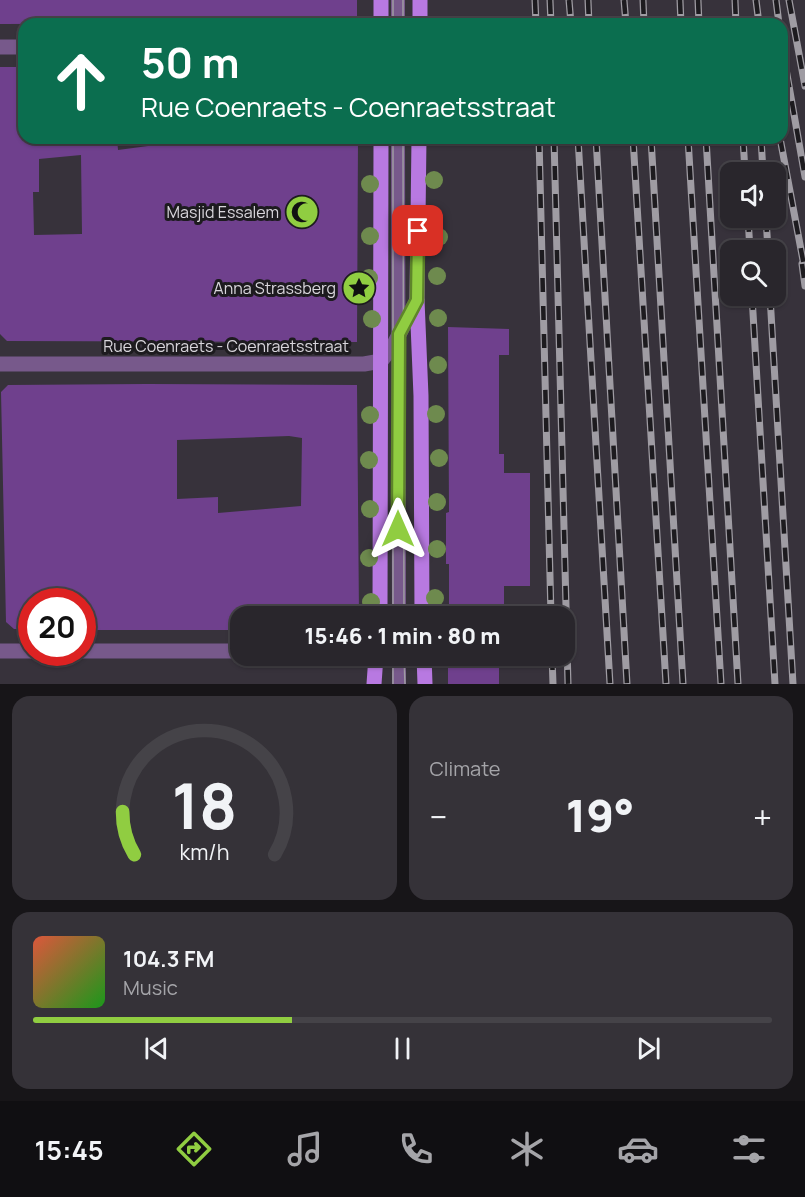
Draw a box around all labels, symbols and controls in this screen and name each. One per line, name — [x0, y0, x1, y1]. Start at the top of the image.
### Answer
text: 50 m — [141, 33, 239, 91]
icon: ahead — [42, 42, 120, 120]
text: Rue Coenraets - Coenraetsstraat — [141, 88, 556, 125]
map controls — [720, 162, 786, 306]
button: sound — [720, 162, 786, 228]
mosque icon: Masjid Essalem — [284, 194, 320, 230]
place label: Masjid Essalem — [167, 201, 279, 223]
pin — [392, 205, 443, 256]
icon: arrive — [401, 214, 434, 247]
button: search — [720, 240, 786, 306]
place icon: Anna Strassberg — [341, 270, 377, 306]
place label: Anna Strassberg — [214, 277, 336, 299]
street label: Rue Coenraets - Coenraetsstraat — [103, 335, 349, 357]
position arrow — [366, 497, 430, 561]
speed limit sign: 20 — [18, 588, 96, 666]
text: 15:46 · 1 min · 80 m — [304, 621, 501, 651]
text: Climate — [430, 755, 501, 782]
text: 18 — [171, 762, 237, 848]
text: 19° — [566, 784, 634, 846]
text: − — [430, 794, 447, 839]
text: + — [753, 794, 772, 839]
text: km/h — [179, 837, 229, 866]
text: 104.3 FM — [123, 944, 214, 974]
text: Music — [123, 974, 178, 1001]
icon: previous — [140, 1032, 173, 1065]
icon: pause — [386, 1032, 419, 1065]
icon: next — [632, 1032, 665, 1065]
icon: directions — [173, 1128, 215, 1170]
icon: music — [284, 1128, 326, 1170]
icon: phone — [395, 1128, 437, 1170]
icon: climate — [506, 1128, 548, 1170]
icon: car — [617, 1128, 659, 1170]
icon: filters — [728, 1128, 770, 1170]
text: 15:45 — [35, 1131, 104, 1168]

